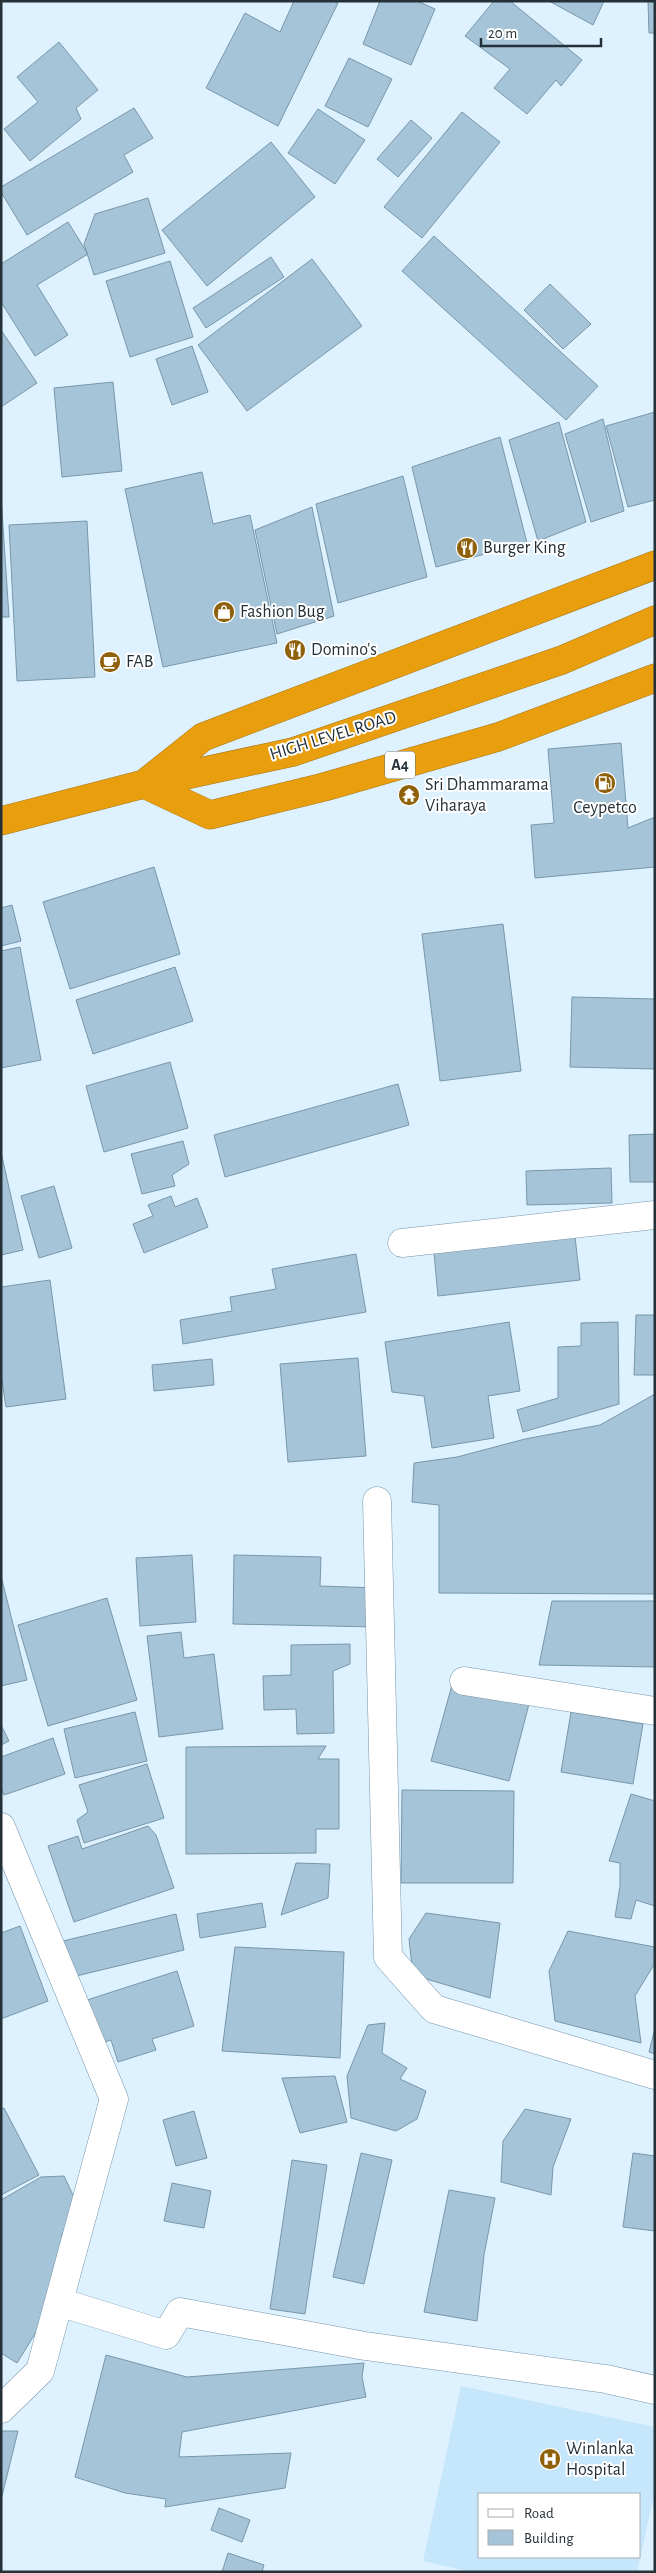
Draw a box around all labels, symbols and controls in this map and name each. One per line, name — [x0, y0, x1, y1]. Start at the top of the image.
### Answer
scale bar — [481, 15, 601, 47]
text: 20 m — [488, 26, 517, 41]
restaurant icon: Burger King — [455, 536, 479, 560]
place label: Burger King — [483, 539, 566, 557]
shop icon: Fashion Bug — [212, 600, 236, 624]
place label: Fashion Bug — [240, 603, 325, 621]
restaurant icon: Domino's — [283, 638, 307, 662]
place label: Domino's — [311, 641, 377, 659]
cafe icon: FAB — [98, 650, 122, 674]
place label: FAB — [126, 653, 153, 671]
street label: HIGH LEVEL ROAD — [268, 708, 398, 764]
road number: A4 — [385, 752, 415, 778]
fuel station icon: Ceypetco — [593, 771, 617, 795]
place label: Sri Dhammarama Viharaya — [425, 776, 549, 815]
temple icon: Sri Dhammarama Viharaya — [397, 783, 421, 807]
place label: Ceypetco — [573, 799, 637, 817]
place label: Winlanka Hospital — [566, 2440, 634, 2479]
hospital icon: Winlanka Hospital — [538, 2447, 562, 2471]
legend — [478, 2493, 641, 2558]
text: Road — [524, 2506, 554, 2521]
text: Building — [524, 2531, 574, 2546]

